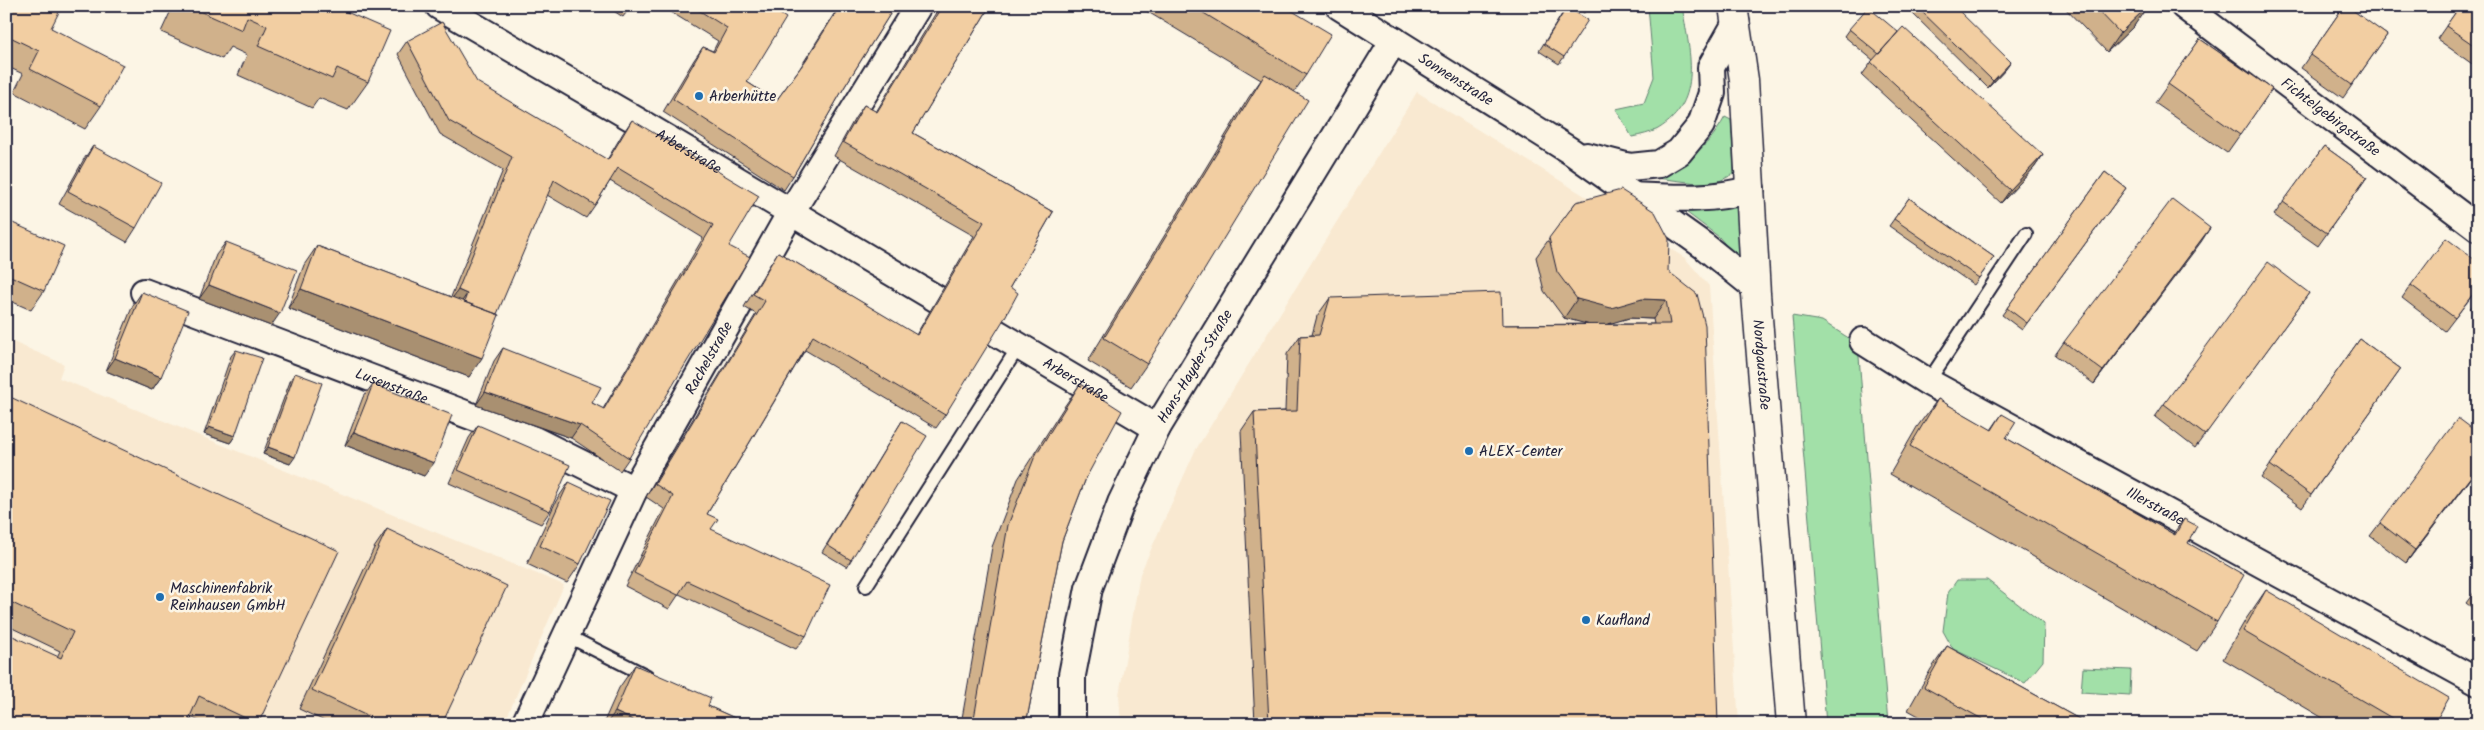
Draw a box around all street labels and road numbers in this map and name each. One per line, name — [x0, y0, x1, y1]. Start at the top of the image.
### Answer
street label: Sonnenstraße — [1413, 47, 1498, 113]
street label: Fichtelgebirgstraße — [2275, 72, 2385, 163]
street label: Arberstraße — [651, 123, 726, 181]
street label: Hans-Hayder-Straße — [1151, 305, 1240, 429]
street label: Rachelstraße — [679, 317, 740, 399]
street label: Nordgaustraße — [1745, 319, 1776, 411]
street label: Arberstraße — [1038, 352, 1113, 410]
street label: Lusenstraße — [351, 362, 432, 412]
street label: Illerstraße — [2121, 481, 2189, 533]

